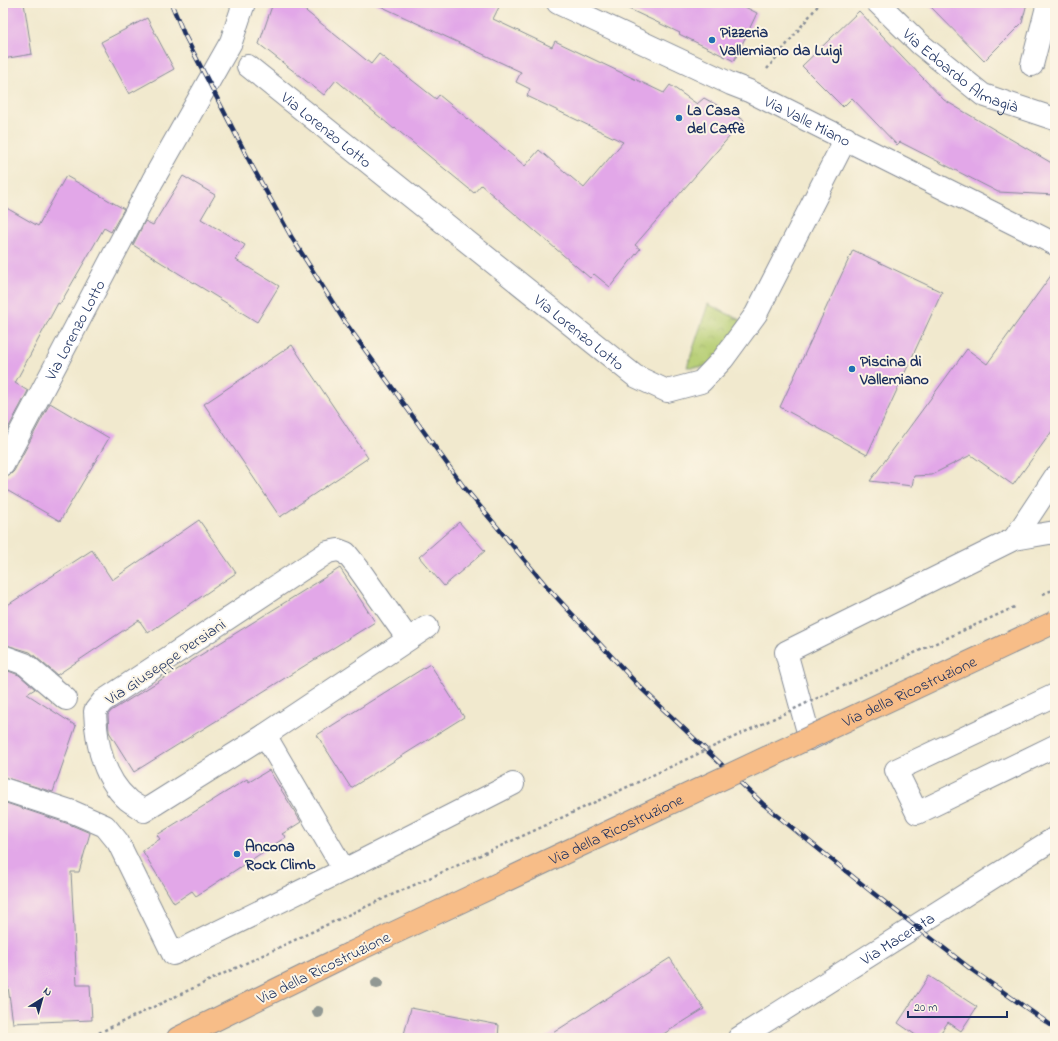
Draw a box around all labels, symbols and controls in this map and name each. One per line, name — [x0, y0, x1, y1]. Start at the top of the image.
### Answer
place label: Pizzeria Vallemiano da Luigi — [719, 21, 843, 64]
street label: Via Edoardo Almagià — [896, 22, 1021, 120]
marker: Pizzeria Vallemiano da Luigi — [707, 35, 717, 45]
street label: Via Lorenzo Lotto — [274, 86, 376, 175]
street label: Via Valle Miano — [758, 90, 854, 154]
place label: La Casa del Caffè — [687, 99, 746, 141]
marker: La Casa del Caffè — [674, 113, 684, 123]
street label: Via Lorenzo Lotto — [39, 276, 112, 386]
street label: Via Lorenzo Lotto — [527, 289, 629, 377]
place label: Piscina di Vallemiano — [859, 350, 929, 392]
marker: Piscina di Vallemiano — [847, 364, 857, 374]
street label: Via Giuseppe Persiani — [100, 613, 231, 712]
street label: Via della Ricostruzione — [838, 650, 982, 735]
street label: Via della Ricostruzione — [545, 788, 688, 873]
place label: Ancona Rock Climb — [244, 835, 316, 877]
marker: Ancona Rock Climb — [232, 849, 242, 859]
street label: Via Macerata — [855, 907, 940, 973]
street label: Via della Ricostruzione — [252, 926, 395, 1012]
north arrow — [22, 979, 62, 1019]
text: N — [40, 983, 55, 1000]
scale bar — [908, 993, 1007, 1019]
text: 20 m — [914, 999, 937, 1017]

